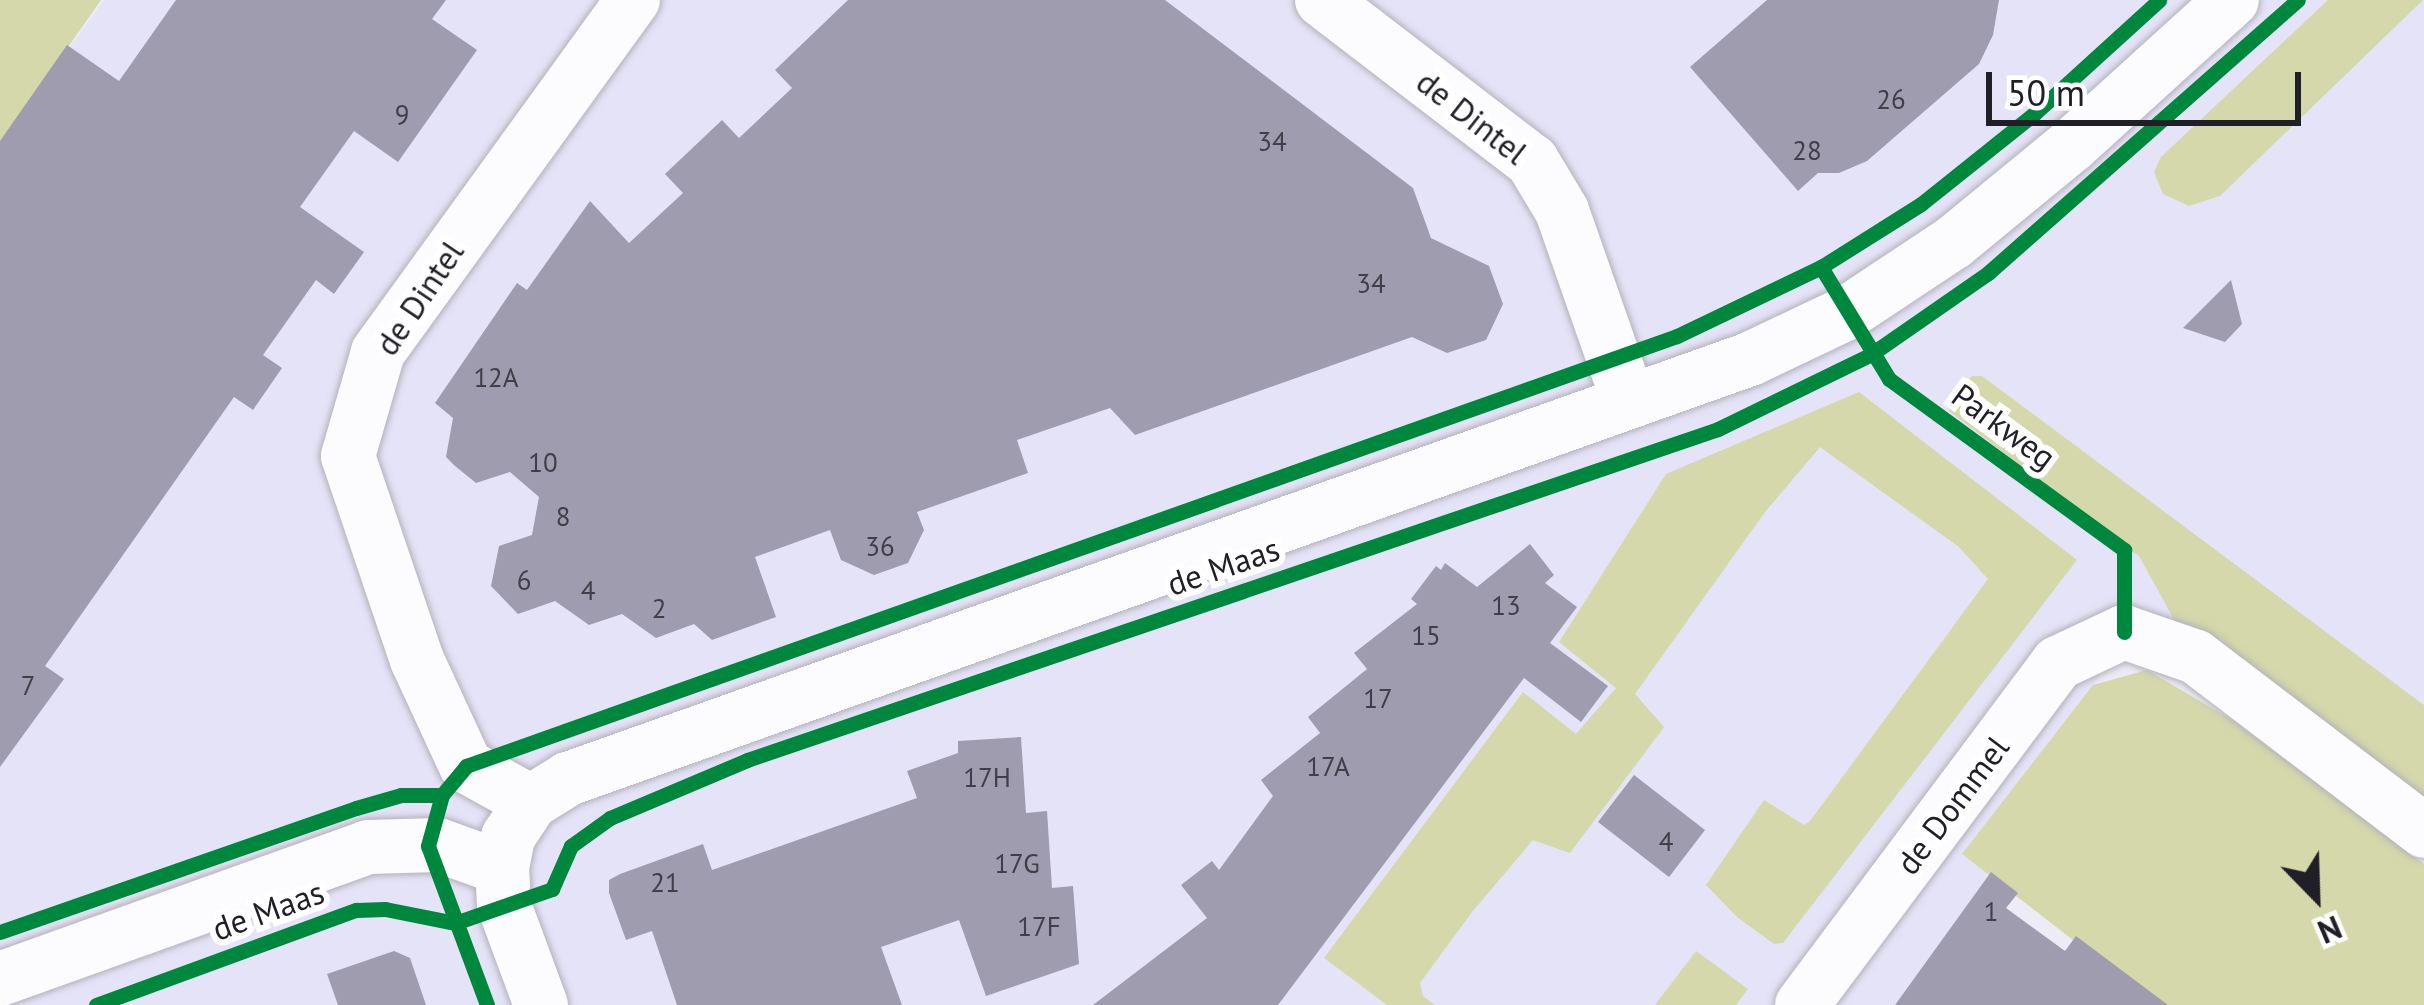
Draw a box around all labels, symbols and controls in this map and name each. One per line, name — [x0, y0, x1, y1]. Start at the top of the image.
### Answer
scale bar — [1992, 48, 2307, 122]
street label: de Dintel — [1409, 62, 1535, 172]
text: 50 m — [2007, 69, 2085, 116]
house number: 26 — [1876, 84, 1906, 116]
house number: 9 — [395, 99, 409, 131]
house number: 34 — [1257, 126, 1287, 158]
house number: 28 — [1792, 135, 1822, 167]
street label: de Dintel — [367, 233, 471, 363]
house number: 34 — [1356, 268, 1386, 300]
house number: 12A — [473, 362, 519, 394]
street label: Parkweg — [1944, 375, 2064, 477]
house number: 10 — [528, 447, 558, 479]
house number: 8 — [556, 501, 570, 533]
street label: de Maas — [1162, 528, 1284, 604]
house number: 36 — [865, 531, 895, 563]
house number: 6 — [517, 565, 531, 597]
house number: 4 — [581, 575, 595, 607]
house number: 13 — [1491, 590, 1521, 622]
house number: 2 — [652, 593, 666, 625]
house number: 15 — [1411, 620, 1441, 652]
house number: 7 — [21, 670, 35, 702]
house number: 17 — [1363, 683, 1393, 715]
street label: de Dommel — [1887, 728, 2017, 882]
house number: 17A — [1306, 751, 1350, 783]
house number: 17H — [963, 762, 1011, 794]
house number: 4 — [1659, 826, 1673, 858]
north arrow — [2256, 837, 2376, 957]
house number: 17G — [994, 848, 1040, 880]
house number: 21 — [650, 867, 680, 899]
street label: de Maas — [207, 872, 329, 948]
house number: 1 — [1984, 896, 1998, 928]
text: N — [2312, 907, 2349, 955]
house number: 17F — [1017, 911, 1061, 943]

